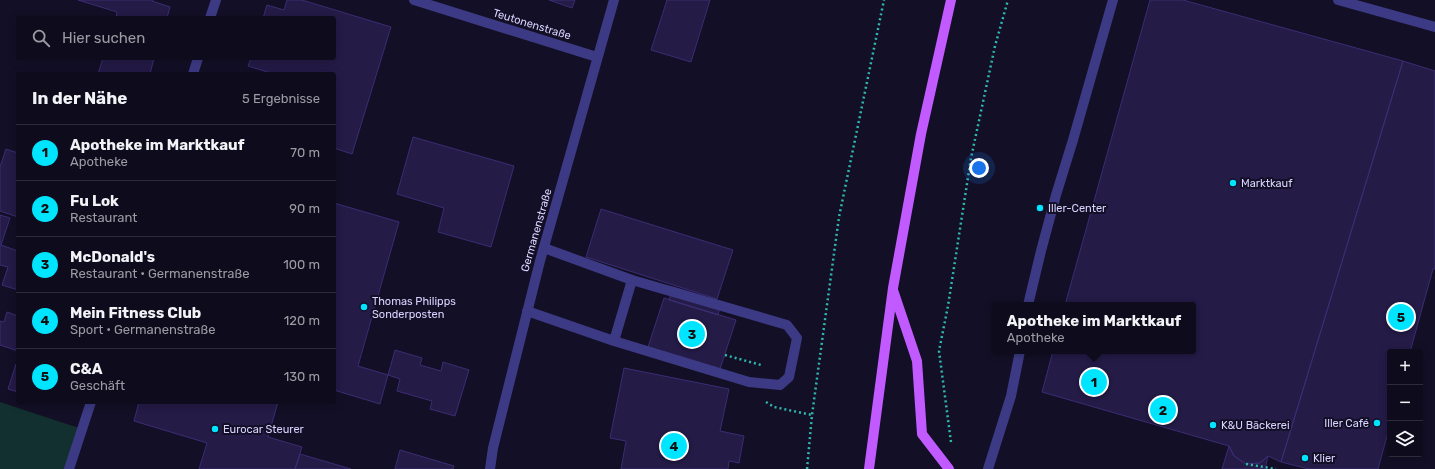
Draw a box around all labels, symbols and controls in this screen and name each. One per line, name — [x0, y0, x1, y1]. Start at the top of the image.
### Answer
street label: Teutonenstraße — [491, 6, 572, 43]
search box — [16, 16, 336, 60]
icon: search — [30, 27, 52, 49]
text: Hier suchen — [62, 29, 145, 47]
text: In der Nähe — [32, 88, 127, 108]
text: 5 Ergebnisse — [242, 91, 320, 106]
text: Apotheke im Marktkauf — [70, 136, 244, 154]
text: 1 — [42, 145, 48, 160]
text: 70 m — [290, 145, 320, 160]
text: Apotheke — [70, 154, 128, 169]
your location — [969, 158, 989, 178]
place label: Marktkauf — [1241, 177, 1293, 190]
marker: Marktkauf — [1228, 178, 1238, 188]
street label: Germanenstraße — [518, 187, 555, 273]
text: Fu Lok — [70, 192, 119, 210]
text: 2 — [41, 201, 49, 216]
text: 90 m — [289, 201, 320, 216]
place label: Iller-Center — [1048, 202, 1107, 215]
marker: Iller-Center — [1035, 203, 1045, 213]
text: Restaurant — [70, 210, 137, 225]
text: McDonald's — [70, 248, 155, 266]
text: 3 — [41, 257, 49, 272]
text: 100 m — [283, 257, 320, 272]
text: Restaurant · Germanenstraße — [70, 266, 249, 281]
place label: Thomas Philipps Sonderposten — [372, 295, 456, 321]
marker: Thomas Philipps Sonderposten — [359, 302, 369, 312]
popup — [992, 302, 1196, 354]
pin: 5 — [1388, 302, 1414, 332]
text: Mein Fitness Club — [70, 304, 201, 322]
text: Apotheke im Marktkauf — [1007, 312, 1181, 330]
text: 4 — [41, 313, 49, 328]
text: 120 m — [284, 313, 320, 328]
pin: 3 — [679, 319, 705, 349]
text: Sport · Germanenstraße — [70, 322, 215, 337]
text: Apotheke — [1007, 330, 1065, 345]
map controls — [1387, 349, 1423, 457]
button: + — [1387, 349, 1423, 385]
text: C&A — [70, 360, 103, 378]
pin: 1 — [1081, 367, 1107, 397]
text: 5 — [41, 369, 49, 384]
text: 130 m — [284, 369, 320, 384]
text: Geschäft — [70, 378, 125, 393]
button: − — [1387, 385, 1423, 421]
pin: 2 — [1150, 395, 1176, 425]
place label: Iller Café — [1324, 417, 1369, 430]
marker: Iller Café — [1372, 418, 1382, 428]
place label: K&U Bäckerei — [1221, 419, 1290, 432]
marker: K&U Bäckerei — [1208, 420, 1218, 430]
button: layers — [1387, 421, 1423, 457]
place label: Eurocar Steurer — [223, 423, 305, 436]
marker: Eurocar Steurer — [210, 424, 220, 434]
pin: 4 — [661, 431, 687, 461]
place label: Klier — [1313, 452, 1336, 465]
marker: Klier — [1300, 453, 1310, 463]

